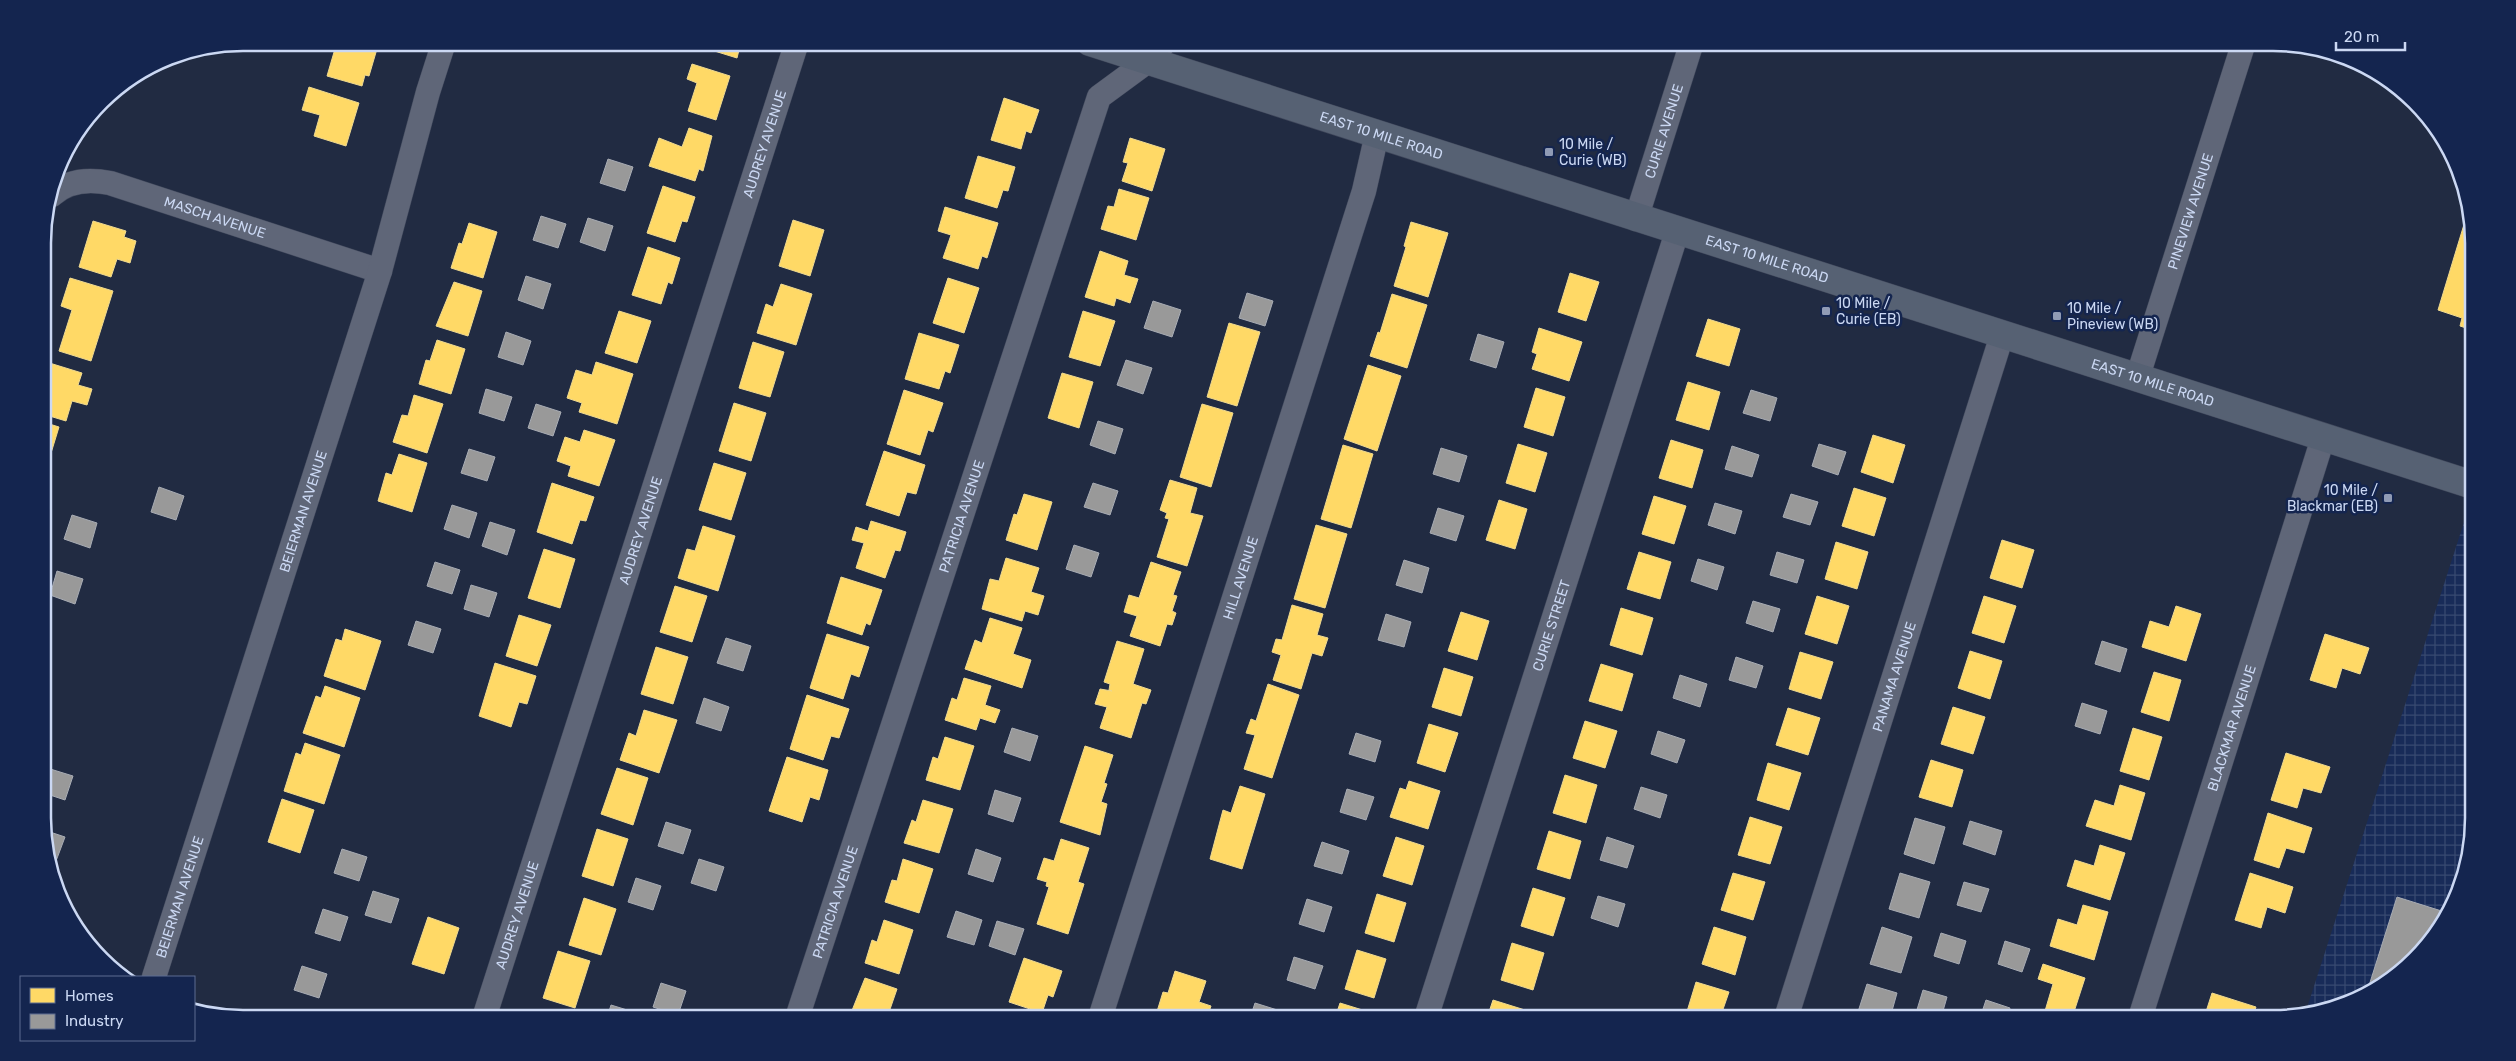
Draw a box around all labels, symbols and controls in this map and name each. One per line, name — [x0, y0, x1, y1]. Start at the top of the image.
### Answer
scale bar — [2336, 20, 2405, 52]
text: 20 m — [2344, 28, 2379, 46]
street label: CURIE AVENUE — [1641, 82, 1687, 181]
street label: AUDREY AVENUE — [739, 88, 790, 200]
street label: EAST 10 MILE ROAD — [1318, 108, 1445, 163]
place label: 10 Mile / Curie (WB) — [1559, 136, 1626, 169]
marker: 10 Mile / Curie (WB) — [1543, 146, 1555, 158]
street label: PINEVIEW AVENUE — [2164, 151, 2217, 271]
street label: MASCH AVENUE — [162, 193, 268, 242]
street label: EAST 10 MILE ROAD — [1703, 231, 1831, 287]
place label: 10 Mile / Curie (EB) — [1836, 295, 1901, 328]
place label: 10 Mile / Pineview (WB) — [2067, 300, 2158, 333]
marker: 10 Mile / Curie (EB) — [1820, 305, 1832, 317]
marker: 10 Mile / Pineview (WB) — [2051, 310, 2063, 322]
street label: EAST 10 MILE ROAD — [2089, 355, 2216, 410]
street label: BEIERMAN AVENUE — [276, 448, 331, 574]
street label: PATRICIA AVENUE — [935, 458, 988, 575]
street label: AUDREY AVENUE — [615, 474, 666, 587]
place label: 10 Mile / Blackmar (EB) — [2287, 482, 2378, 515]
marker: 10 Mile / Blackmar (EB) — [2382, 492, 2394, 504]
street label: HILL AVENUE — [1219, 534, 1262, 622]
street label: CURIE STREET — [1529, 578, 1574, 673]
street label: PANAMA AVENUE — [1869, 619, 1919, 734]
street label: BLACKMAR AVENUE — [2204, 663, 2259, 793]
street label: BEIERMAN AVENUE — [152, 834, 207, 960]
street label: PATRICIA AVENUE — [809, 844, 861, 961]
street label: AUDREY AVENUE — [492, 859, 542, 971]
legend — [20, 976, 195, 1041]
text: Homes — [65, 987, 114, 1005]
text: Industry — [65, 1012, 124, 1030]

